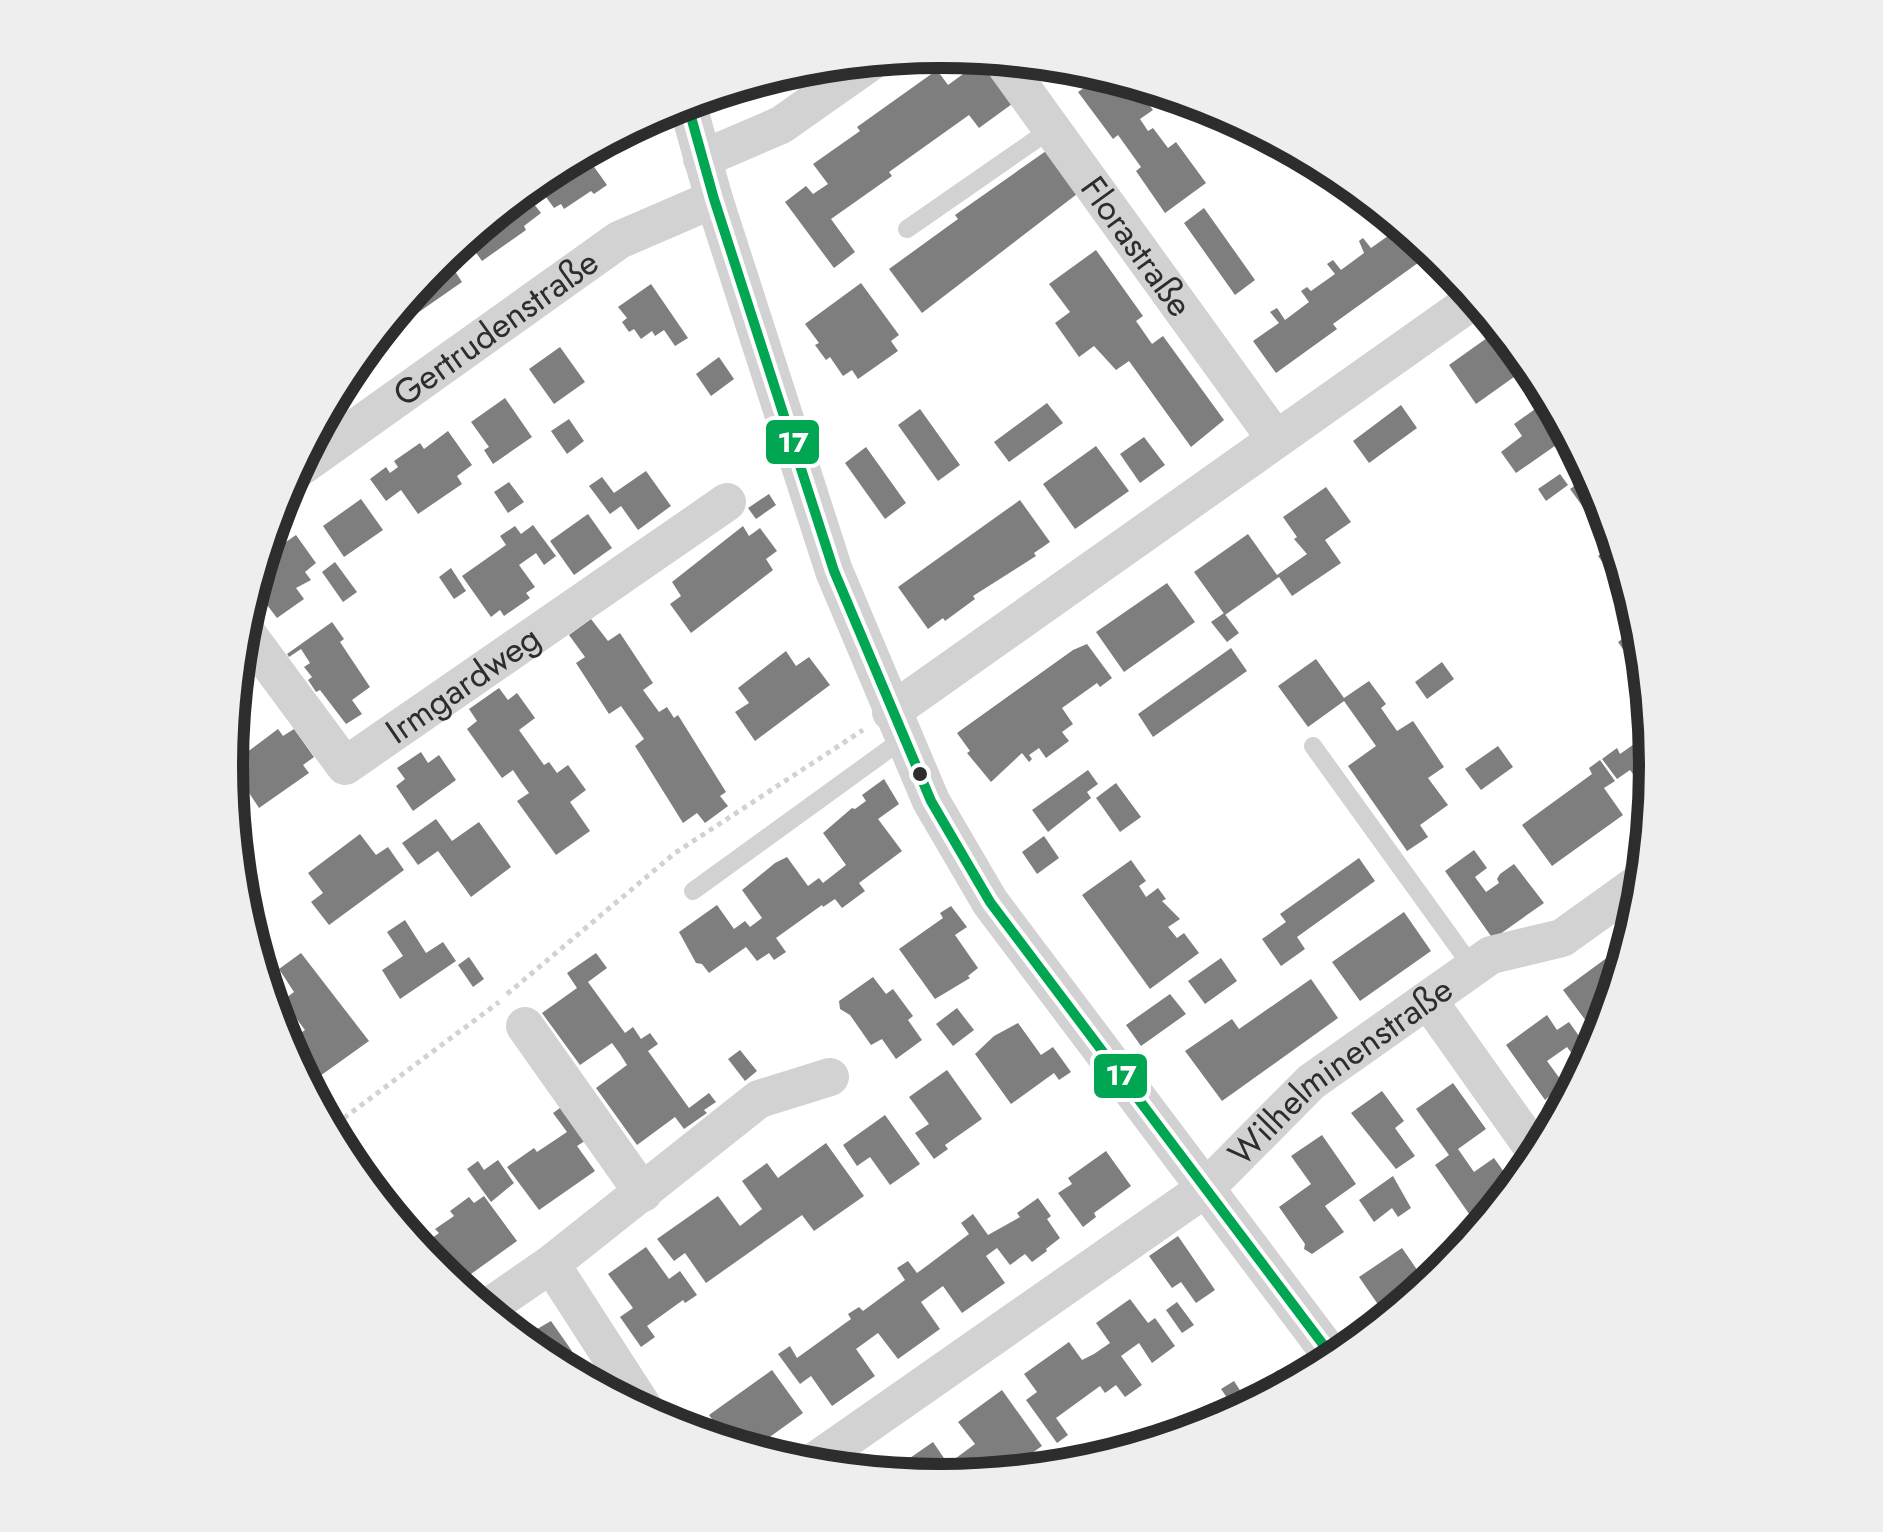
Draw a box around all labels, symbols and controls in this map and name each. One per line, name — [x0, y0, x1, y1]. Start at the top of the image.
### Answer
street label: Florastraße — [1069, 166, 1205, 327]
street label: Gertrudenstraße — [383, 237, 608, 418]
line badge: 17 — [764, 418, 821, 466]
text: 17 — [777, 422, 809, 463]
street label: Irmgardweg — [376, 613, 550, 756]
unlabelled marker — [910, 764, 930, 784]
street label: Wilhelminenstraße — [1217, 965, 1463, 1177]
line badge: 17 — [1092, 1052, 1149, 1100]
text: 17 — [1105, 1055, 1137, 1096]

